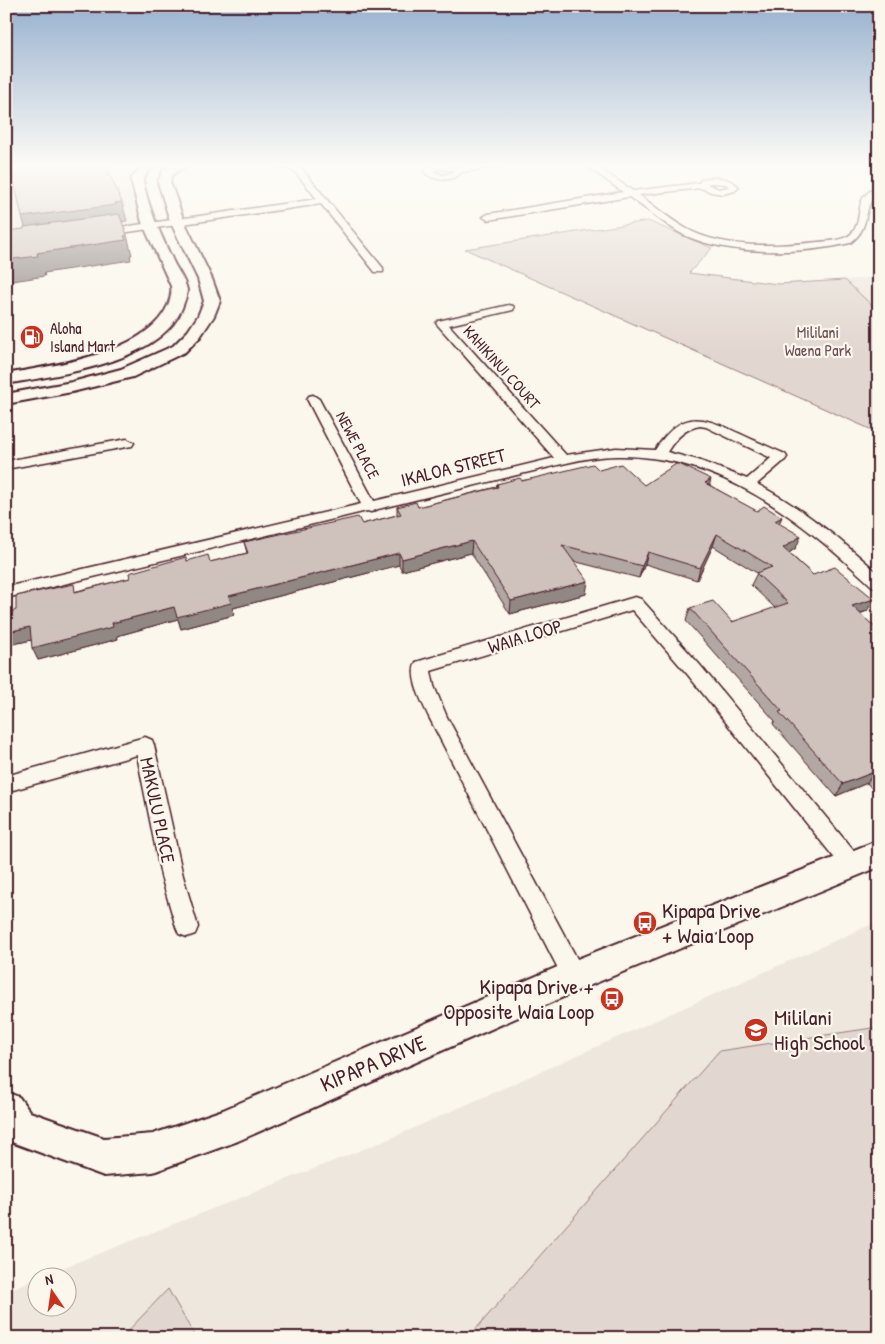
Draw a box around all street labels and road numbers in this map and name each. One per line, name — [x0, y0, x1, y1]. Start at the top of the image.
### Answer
street label: KAHIKINUI COURT — [459, 320, 546, 414]
street label: NEWE PLACE — [331, 407, 385, 483]
street label: IKALOA STREET — [398, 441, 509, 493]
street label: WAIA LOOP — [485, 612, 565, 660]
street label: MAKULU PLACE — [134, 755, 182, 866]
street label: KIPAPA DRIVE — [316, 1027, 431, 1099]

